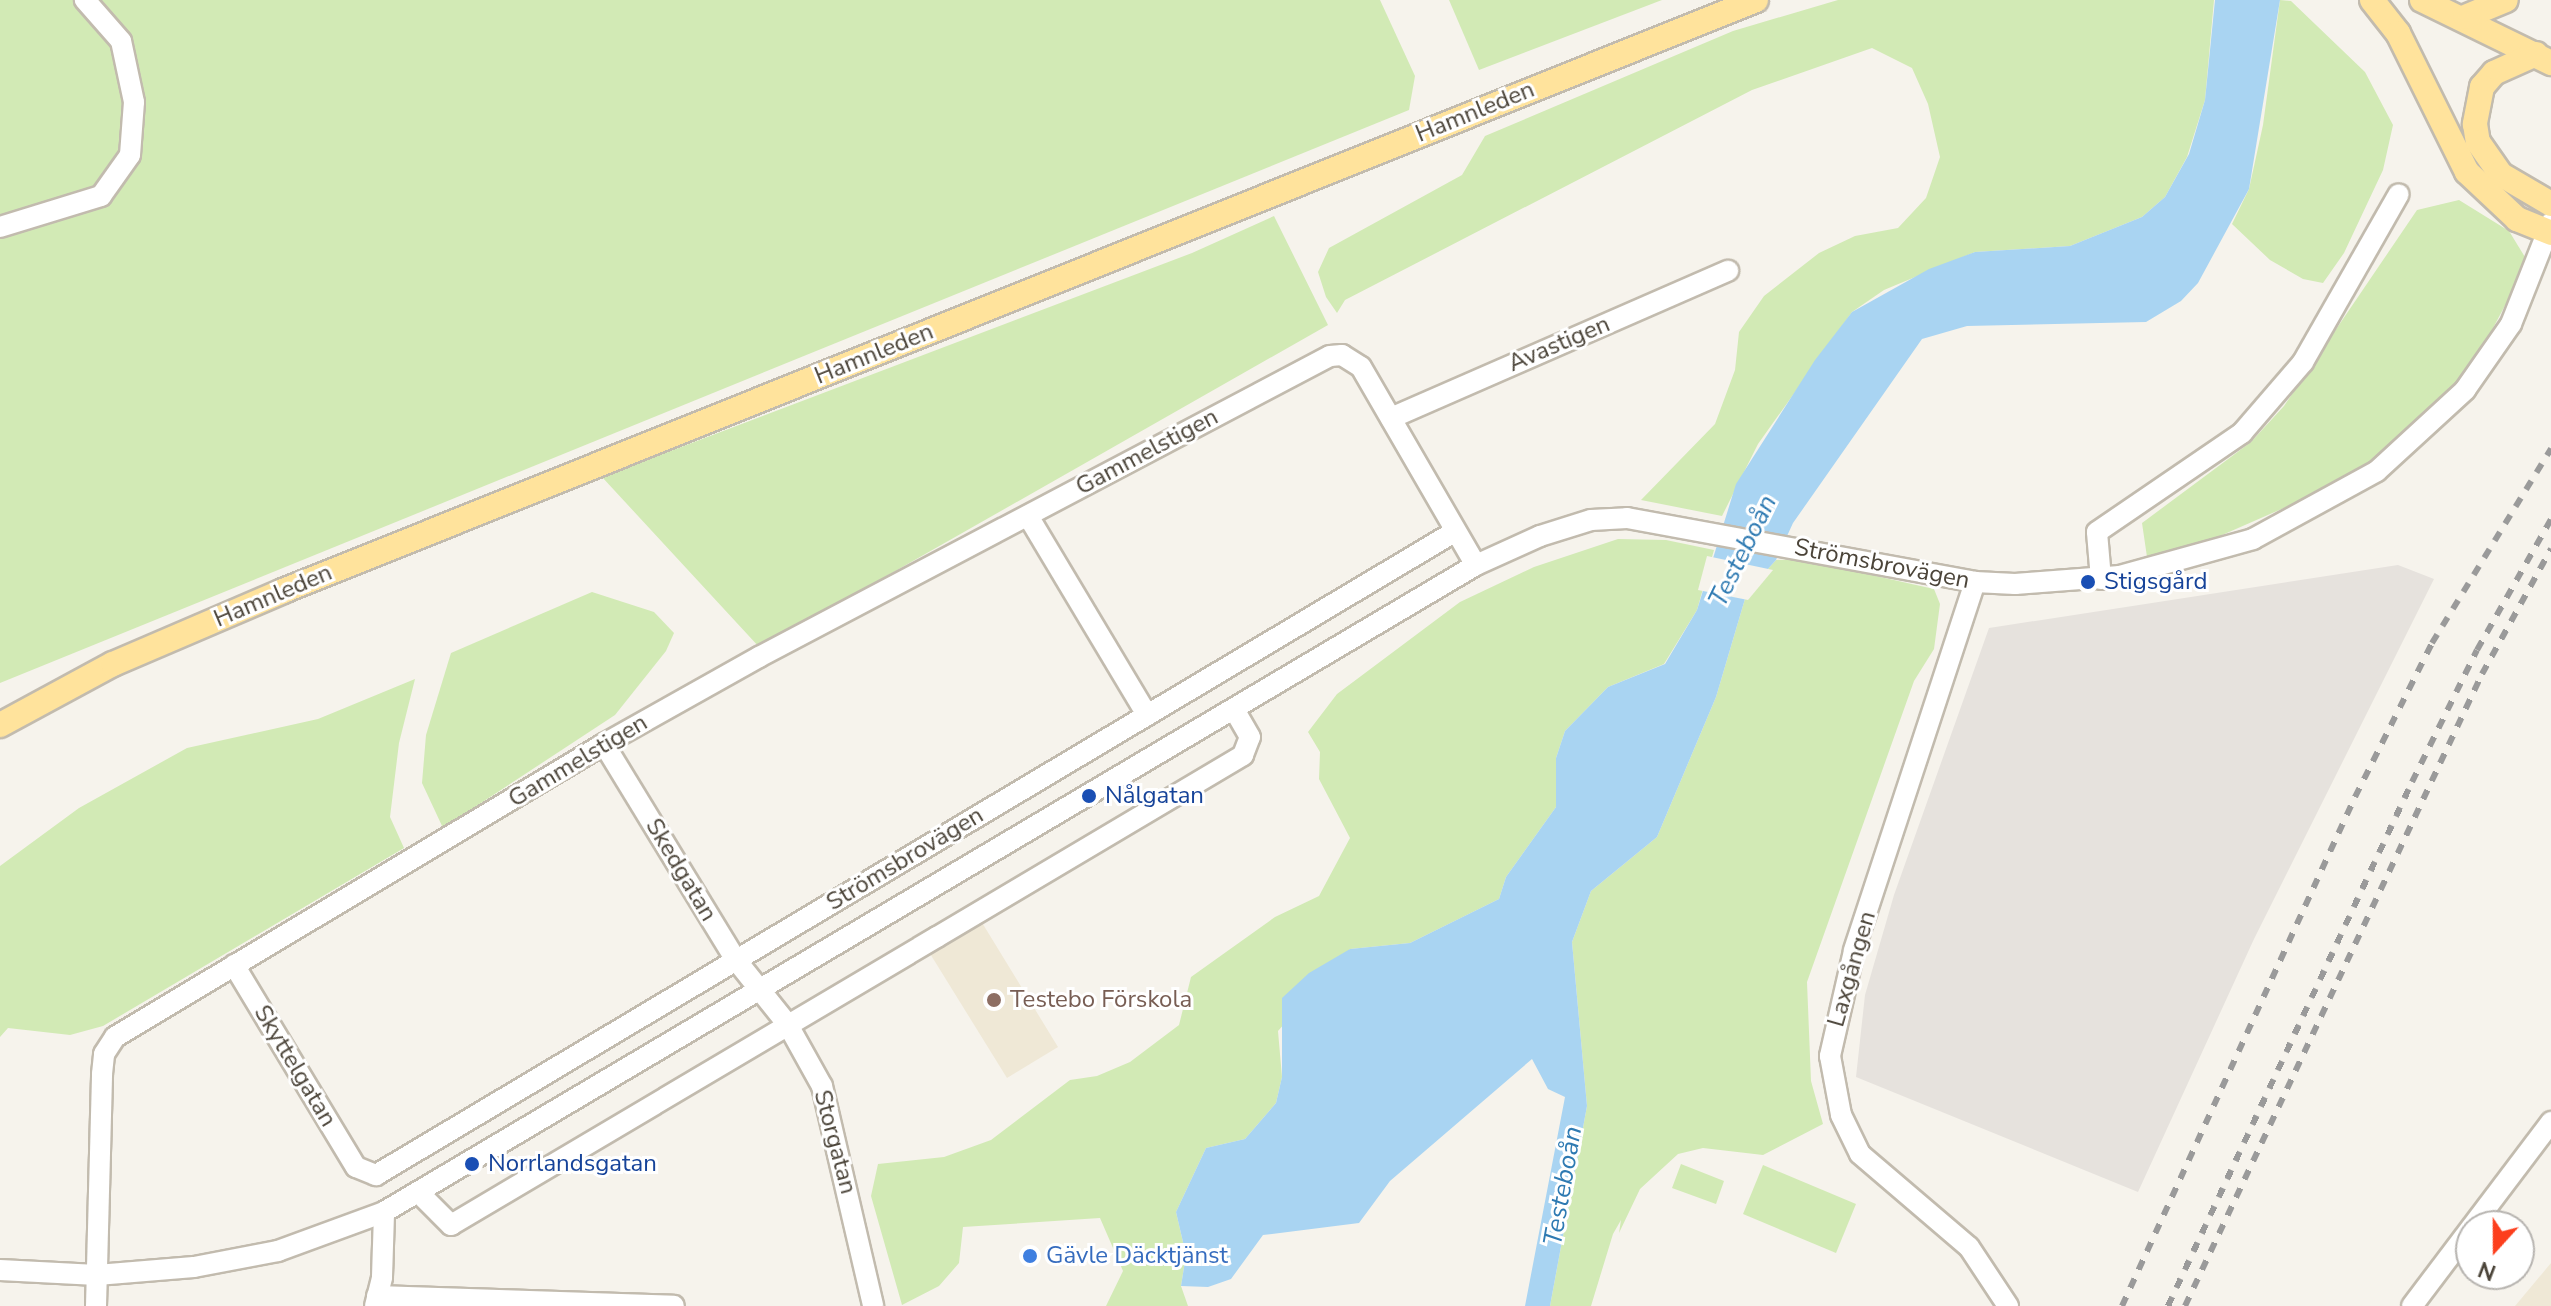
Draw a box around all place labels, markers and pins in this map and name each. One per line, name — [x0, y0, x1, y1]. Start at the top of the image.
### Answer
place label: Stigsgård — [2104, 568, 2208, 596]
marker: Stigsgård — [2079, 573, 2097, 591]
place label: Nålgatan — [1105, 782, 1204, 810]
marker: Nålgatan — [1080, 787, 1098, 805]
place label: Testebo Förskola — [1010, 986, 1192, 1014]
marker: Testebo Förskola — [985, 991, 1003, 1009]
place label: Norrlandsgatan — [488, 1150, 657, 1178]
marker: Norrlandsgatan — [463, 1155, 481, 1173]
place label: Gävle Däcktjänst — [1046, 1242, 1228, 1270]
marker: Gävle Däcktjänst — [1021, 1247, 1039, 1265]

